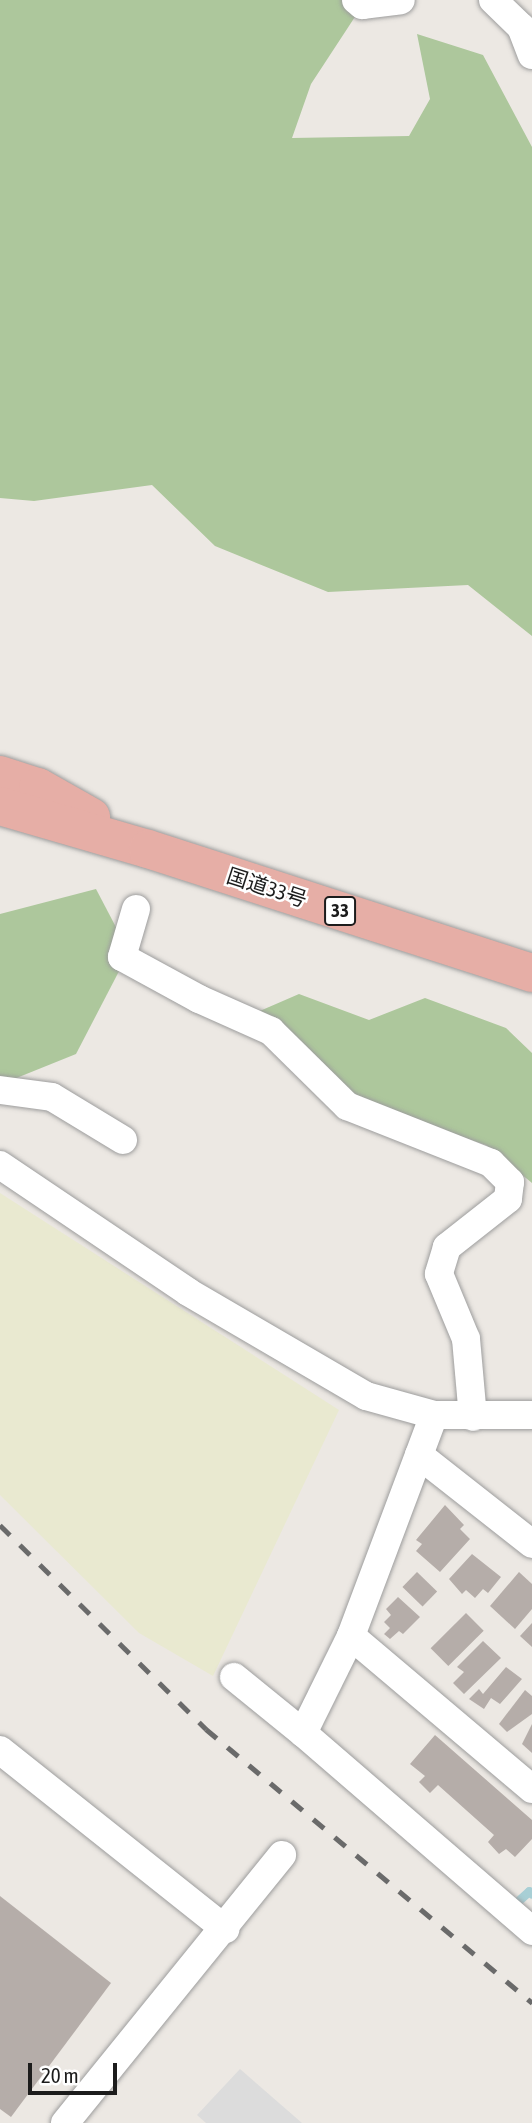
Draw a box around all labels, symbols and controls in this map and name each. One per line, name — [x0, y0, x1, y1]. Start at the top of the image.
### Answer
street label: 国道33号 — [224, 862, 310, 912]
road number: 33 — [322, 896, 358, 926]
scale bar — [32, 2050, 121, 2094]
text: 20 m — [41, 2063, 79, 2087]

